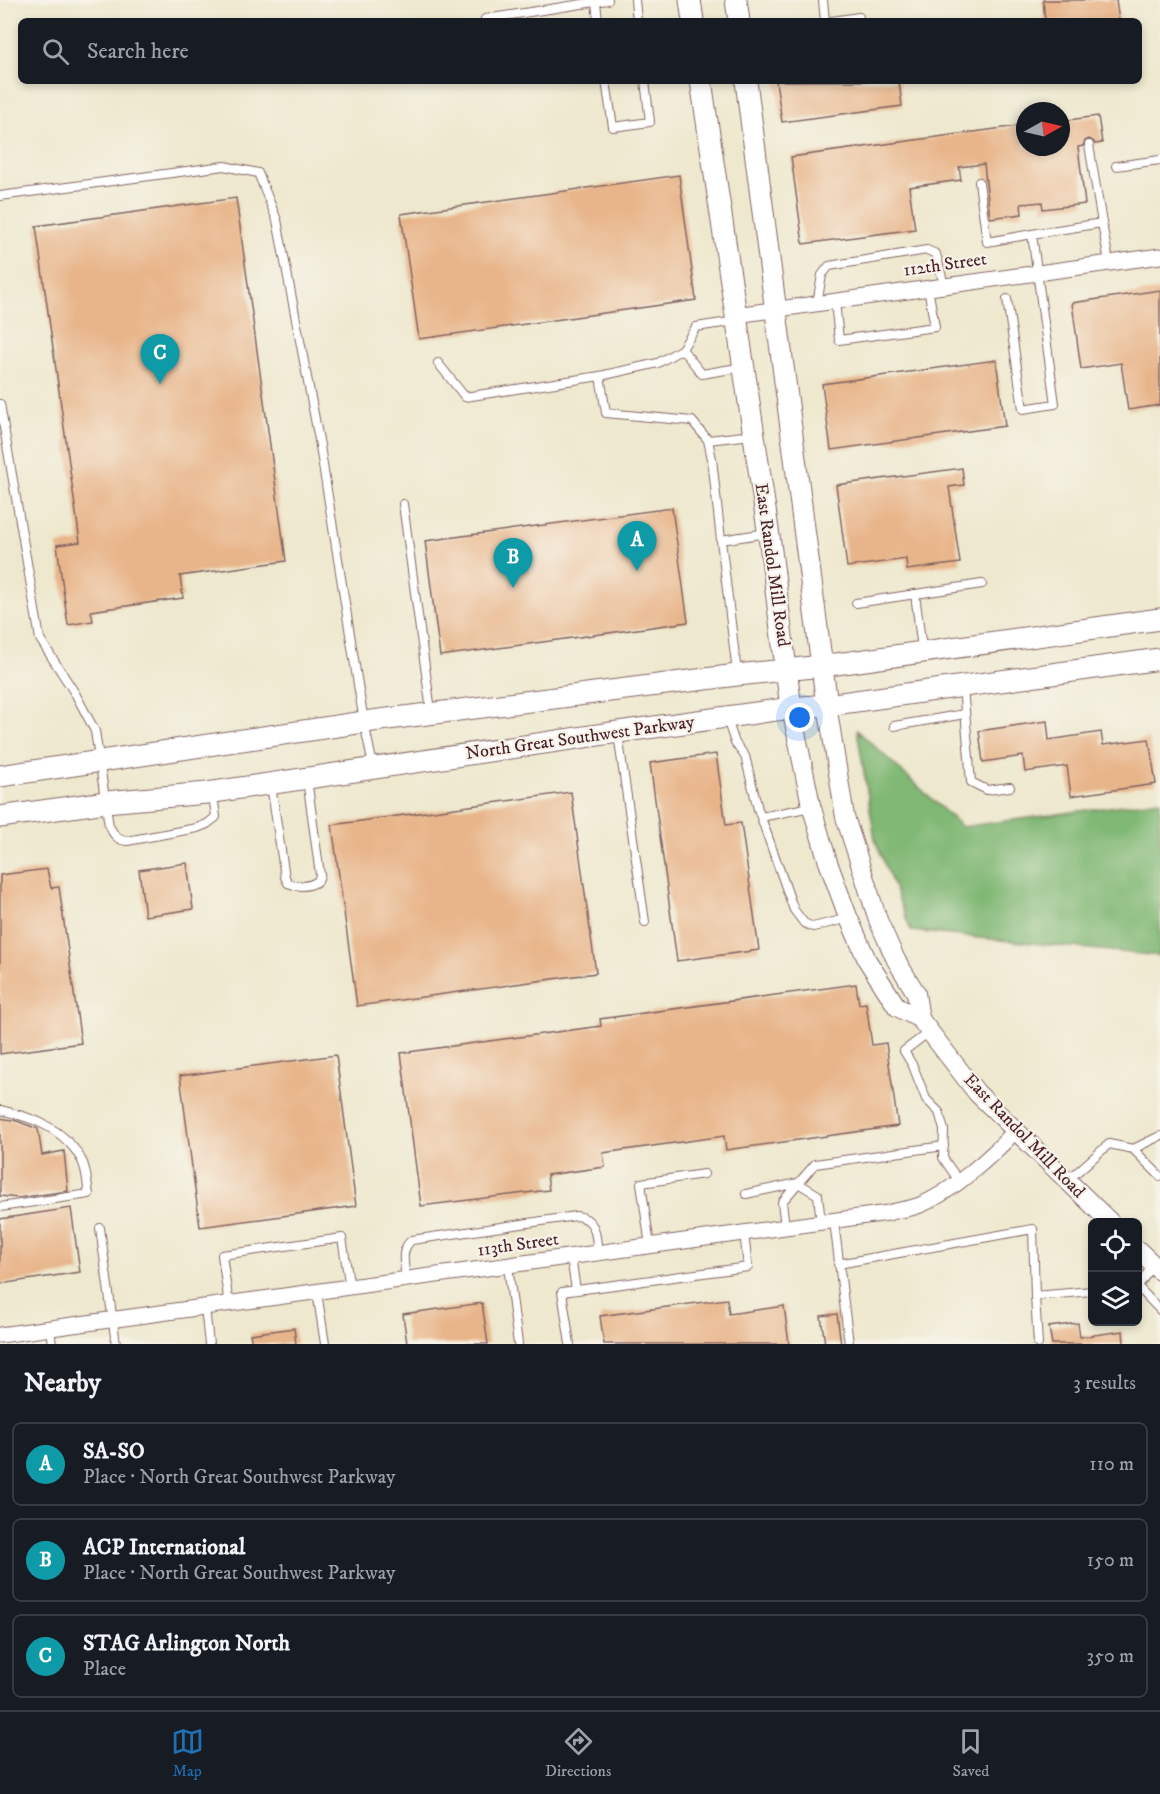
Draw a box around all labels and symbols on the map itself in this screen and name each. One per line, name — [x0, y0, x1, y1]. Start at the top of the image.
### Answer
north arrow — [1016, 102, 1070, 156]
street label: 112th Street — [902, 248, 988, 282]
pin: C — [140, 334, 180, 384]
street label: East Randol Mill Road — [750, 482, 794, 648]
pin: A — [618, 522, 656, 571]
pin: B — [494, 538, 532, 588]
your location — [785, 703, 814, 732]
street label: North Great Southwest Parkway — [464, 711, 696, 765]
street label: East Randol Mill Road — [959, 1069, 1089, 1203]
street label: 113th Street — [476, 1228, 560, 1262]

